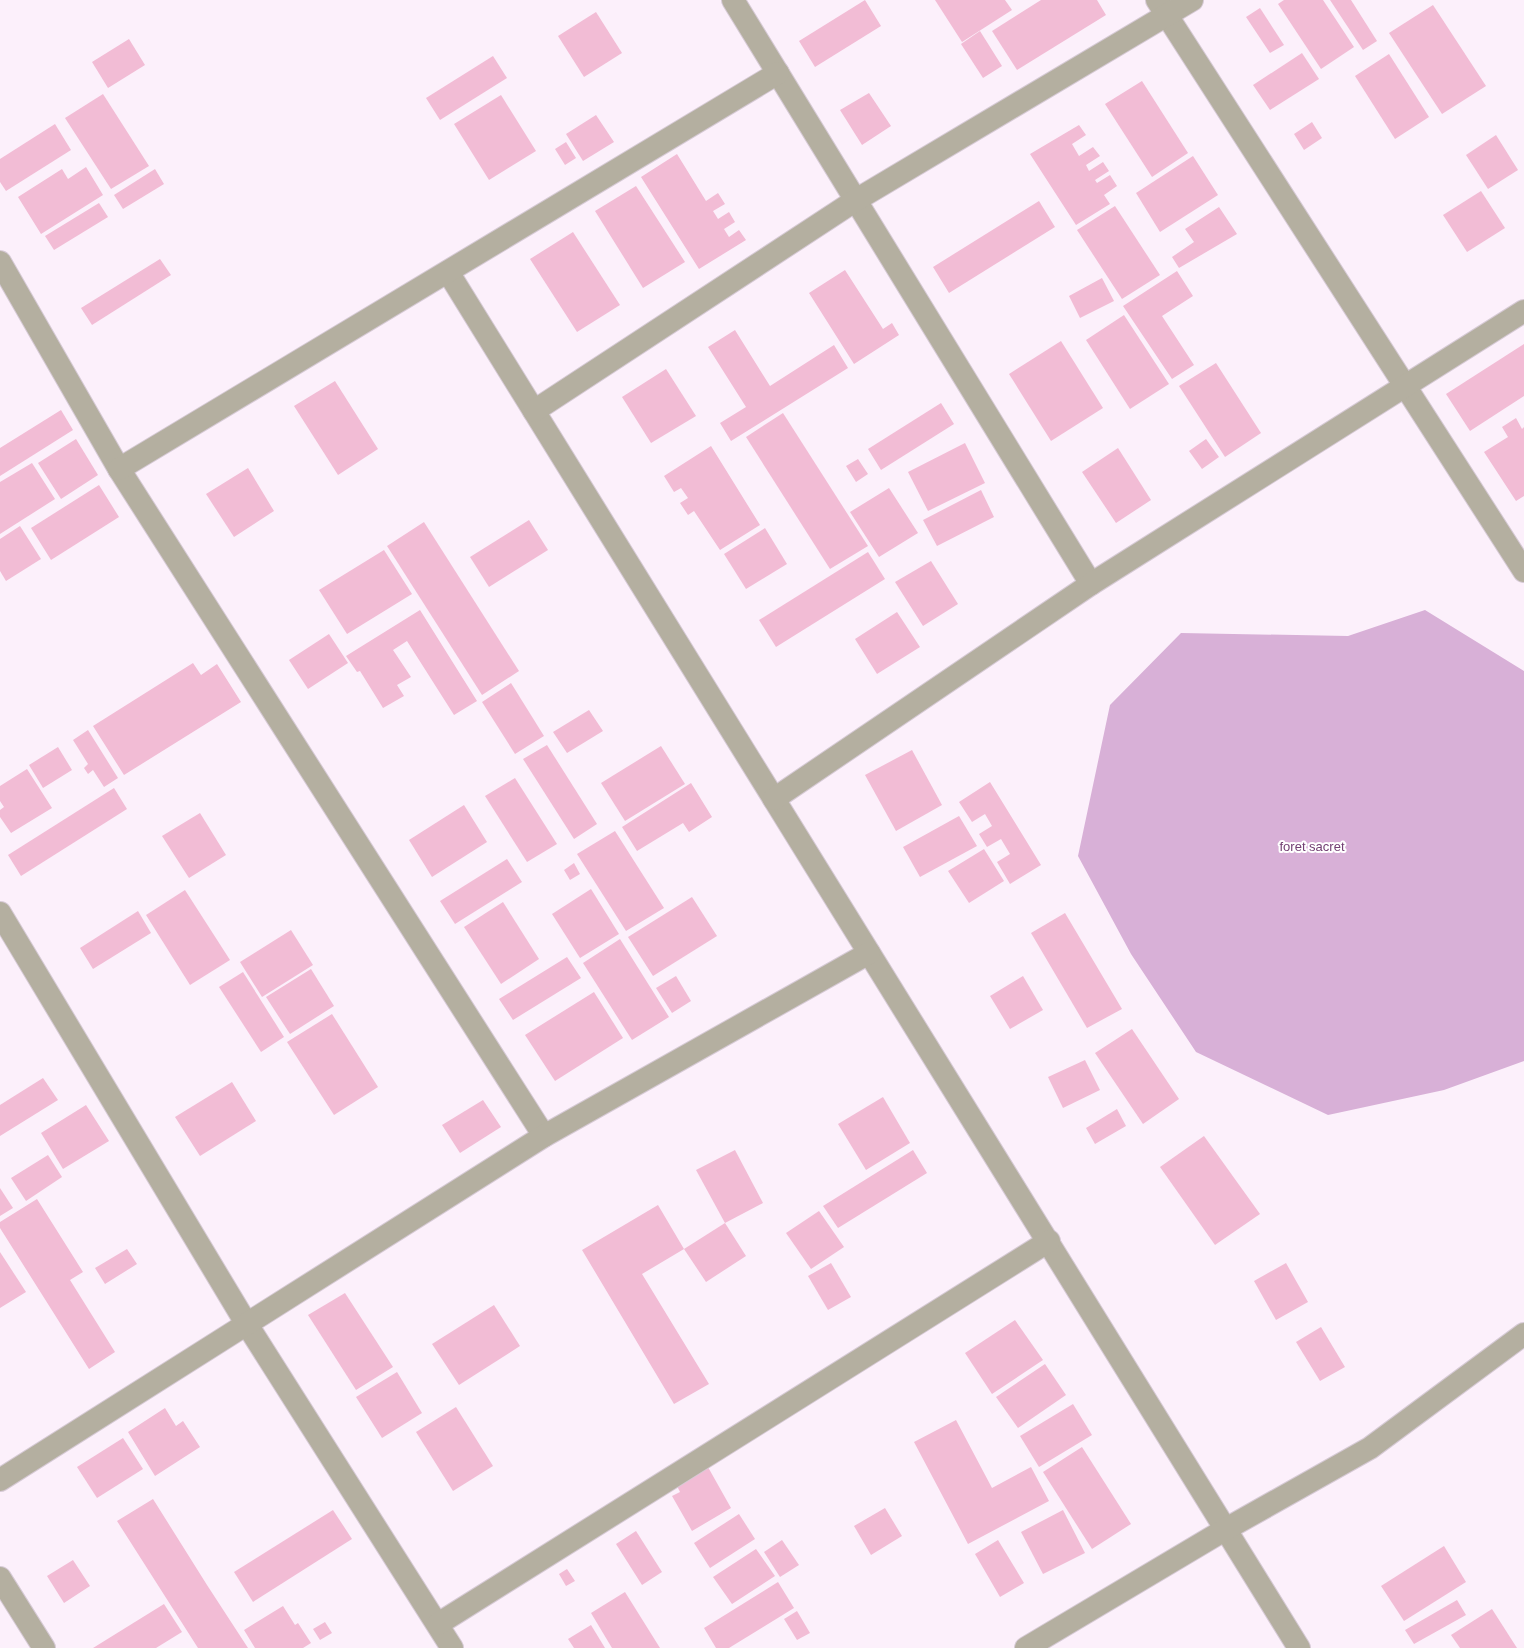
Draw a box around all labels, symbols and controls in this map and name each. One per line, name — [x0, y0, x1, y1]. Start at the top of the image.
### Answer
park label: foret sacret — [1279, 839, 1345, 854]

